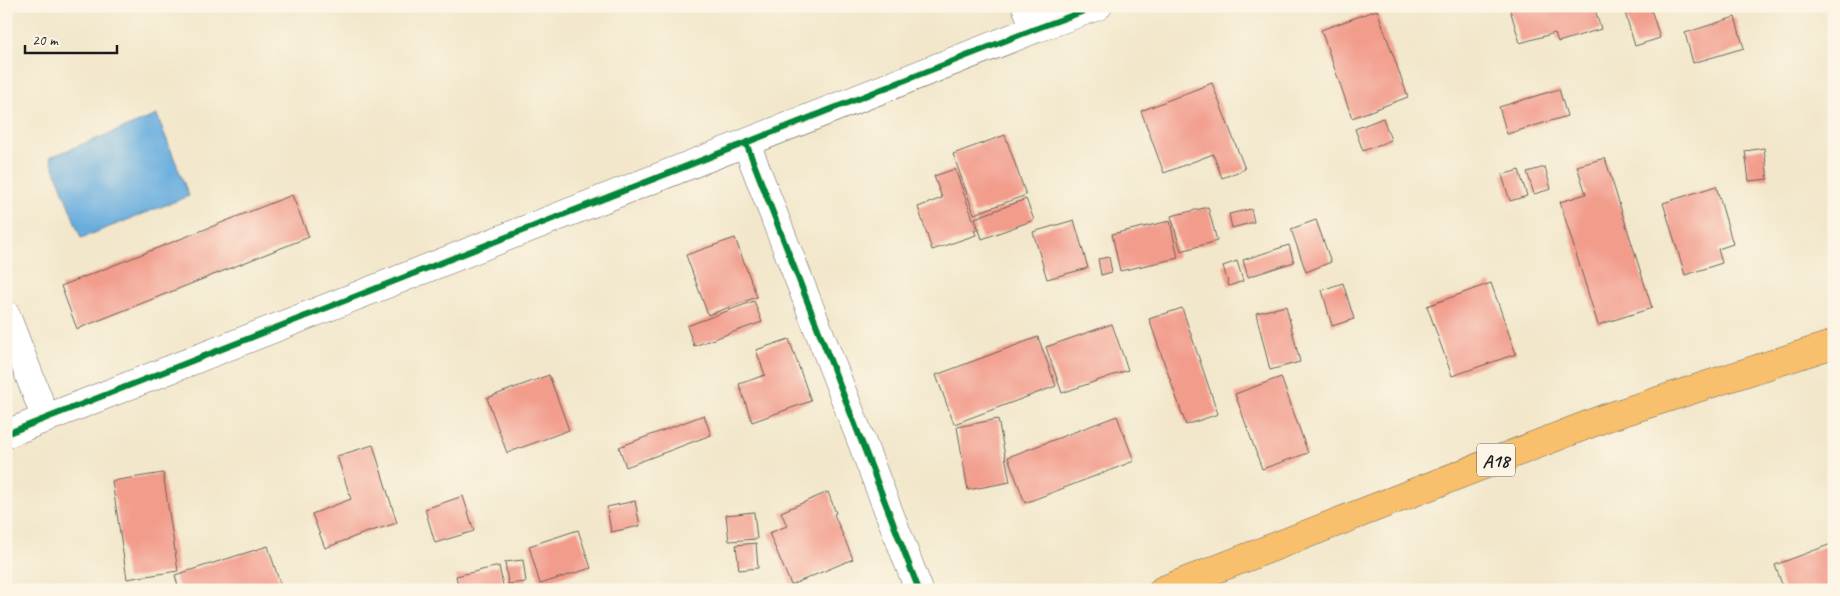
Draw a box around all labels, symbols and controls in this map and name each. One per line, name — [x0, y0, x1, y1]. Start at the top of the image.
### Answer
scale bar — [25, 22, 118, 54]
text: 20 m — [32, 31, 59, 50]
road number: A18 — [1477, 444, 1515, 476]

